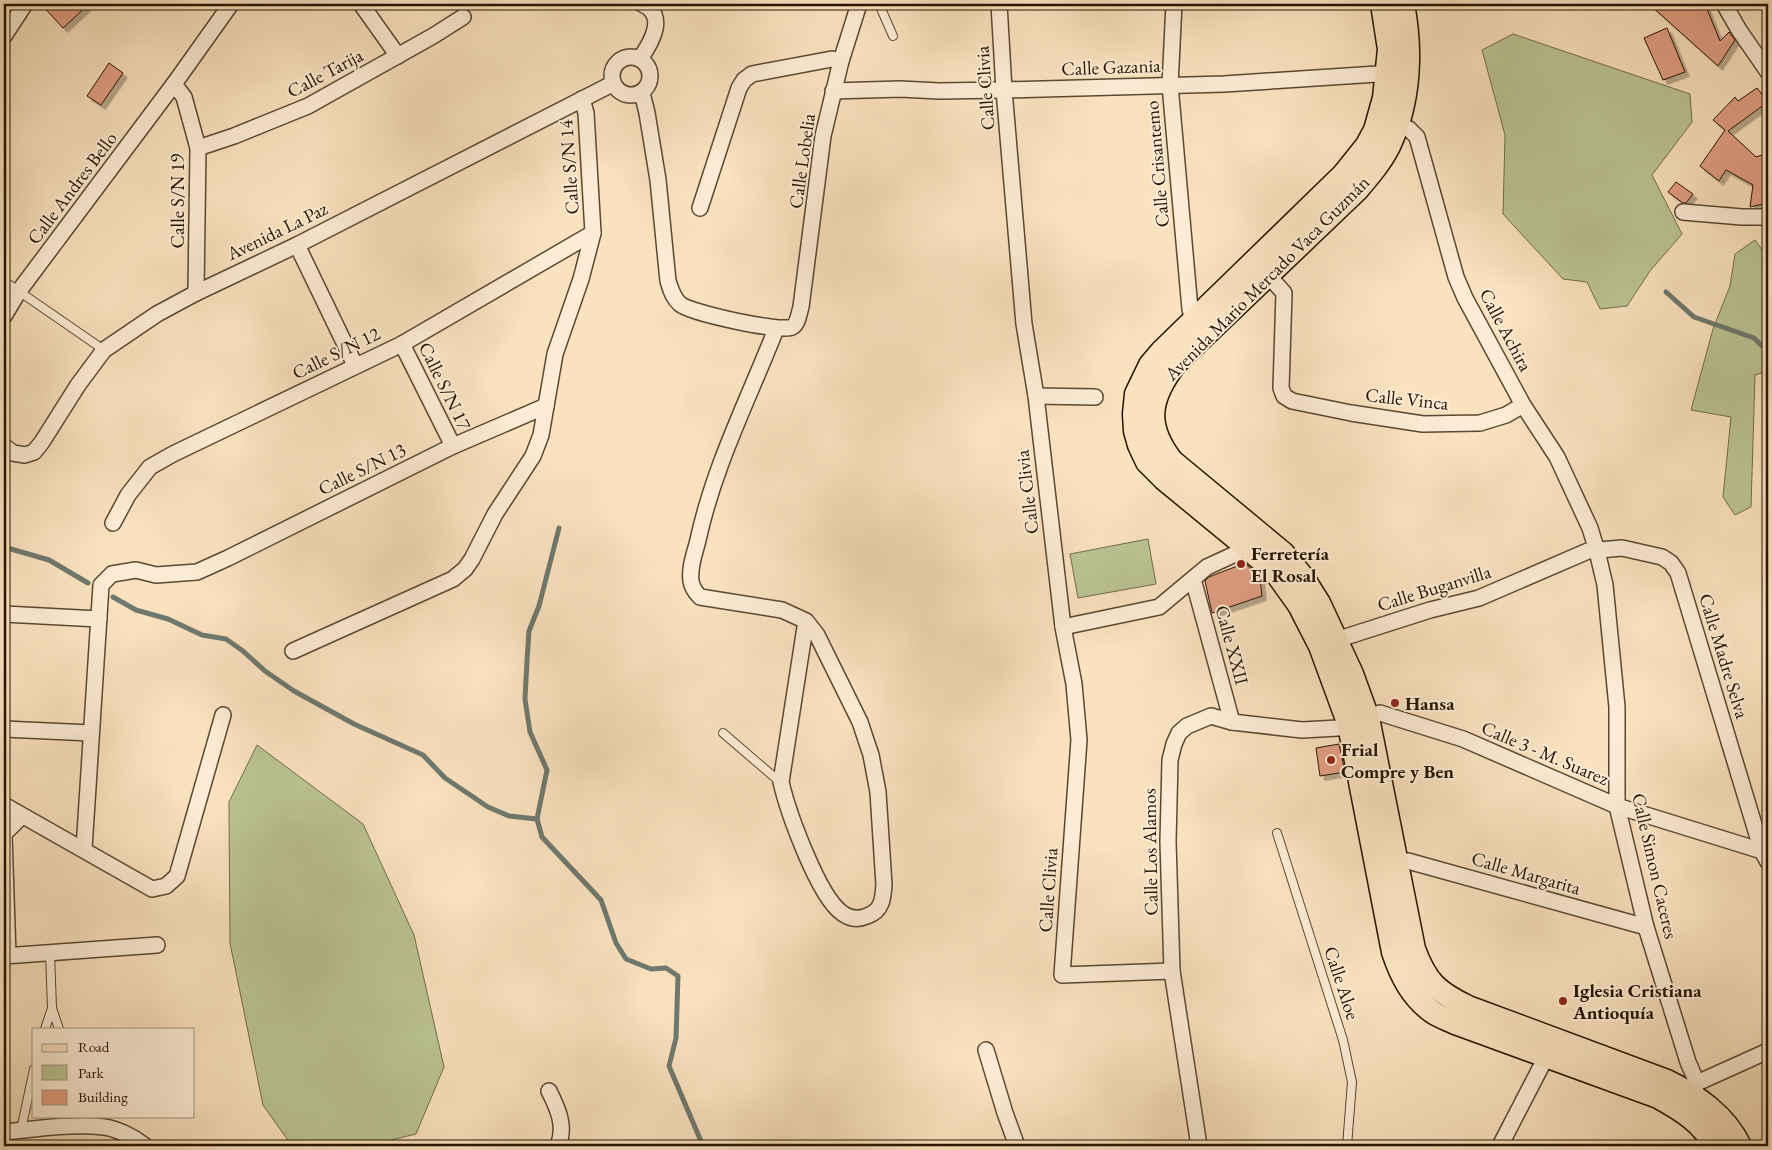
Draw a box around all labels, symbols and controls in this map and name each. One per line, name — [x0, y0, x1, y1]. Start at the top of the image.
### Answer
street label: Calle Tarija — [283, 42, 368, 103]
street label: Calle Clivia — [970, 44, 1000, 131]
street label: Calle Gazania — [1061, 53, 1162, 81]
street label: Calle Crisantemo — [1139, 100, 1175, 228]
street label: Calle Lobelia — [783, 111, 821, 210]
street label: Calle S/N 14 — [553, 118, 585, 215]
street label: Calle Andres Bello — [21, 127, 123, 249]
street label: Calle S/N 19 — [165, 154, 190, 248]
street label: Avenida Mario Mercado Vaca Guzmán — [1158, 170, 1375, 387]
street label: Avenida La Paz — [222, 195, 332, 267]
street label: Calle Achira — [1474, 284, 1539, 376]
street label: Calle S/N 12 — [288, 321, 384, 385]
street label: Calle S/N 17 — [413, 338, 477, 435]
street label: Calle Vinca — [1364, 382, 1450, 416]
street label: Calle S/N 13 — [314, 437, 410, 501]
street label: Calle Clivia — [1009, 448, 1045, 536]
place label: Ferretería El Rosal — [1251, 541, 1330, 588]
marker: Ferretería El Rosal — [1235, 558, 1247, 570]
street label: Calle Buganvilla — [1374, 559, 1494, 617]
street label: Calle Madre Selva — [1693, 591, 1755, 722]
street label: Calle XXII — [1209, 603, 1255, 688]
place label: Hansa — [1405, 691, 1455, 716]
marker: Hansa — [1389, 697, 1401, 709]
street label: Calle 3 - M. Suarez — [1478, 715, 1613, 791]
place label: Frial Compre y Ben — [1341, 737, 1454, 784]
marker: Frial Compre y Ben — [1325, 754, 1337, 766]
street label: Calle Los Alamos — [1136, 788, 1164, 916]
street label: Calle Simon Caceres — [1626, 791, 1684, 941]
street label: Calle Margarita — [1468, 845, 1584, 901]
street label: Calle Clivia — [1033, 846, 1063, 933]
street label: Calle Aloe — [1318, 943, 1366, 1023]
place label: Iglesia Cristiana Antioquía — [1572, 978, 1702, 1025]
marker: Iglesia Cristiana Antioquía — [1557, 995, 1569, 1007]
legend — [32, 1028, 195, 1118]
text: Road — [78, 1037, 110, 1056]
text: Park — [78, 1063, 105, 1082]
text: Building — [78, 1087, 128, 1106]

